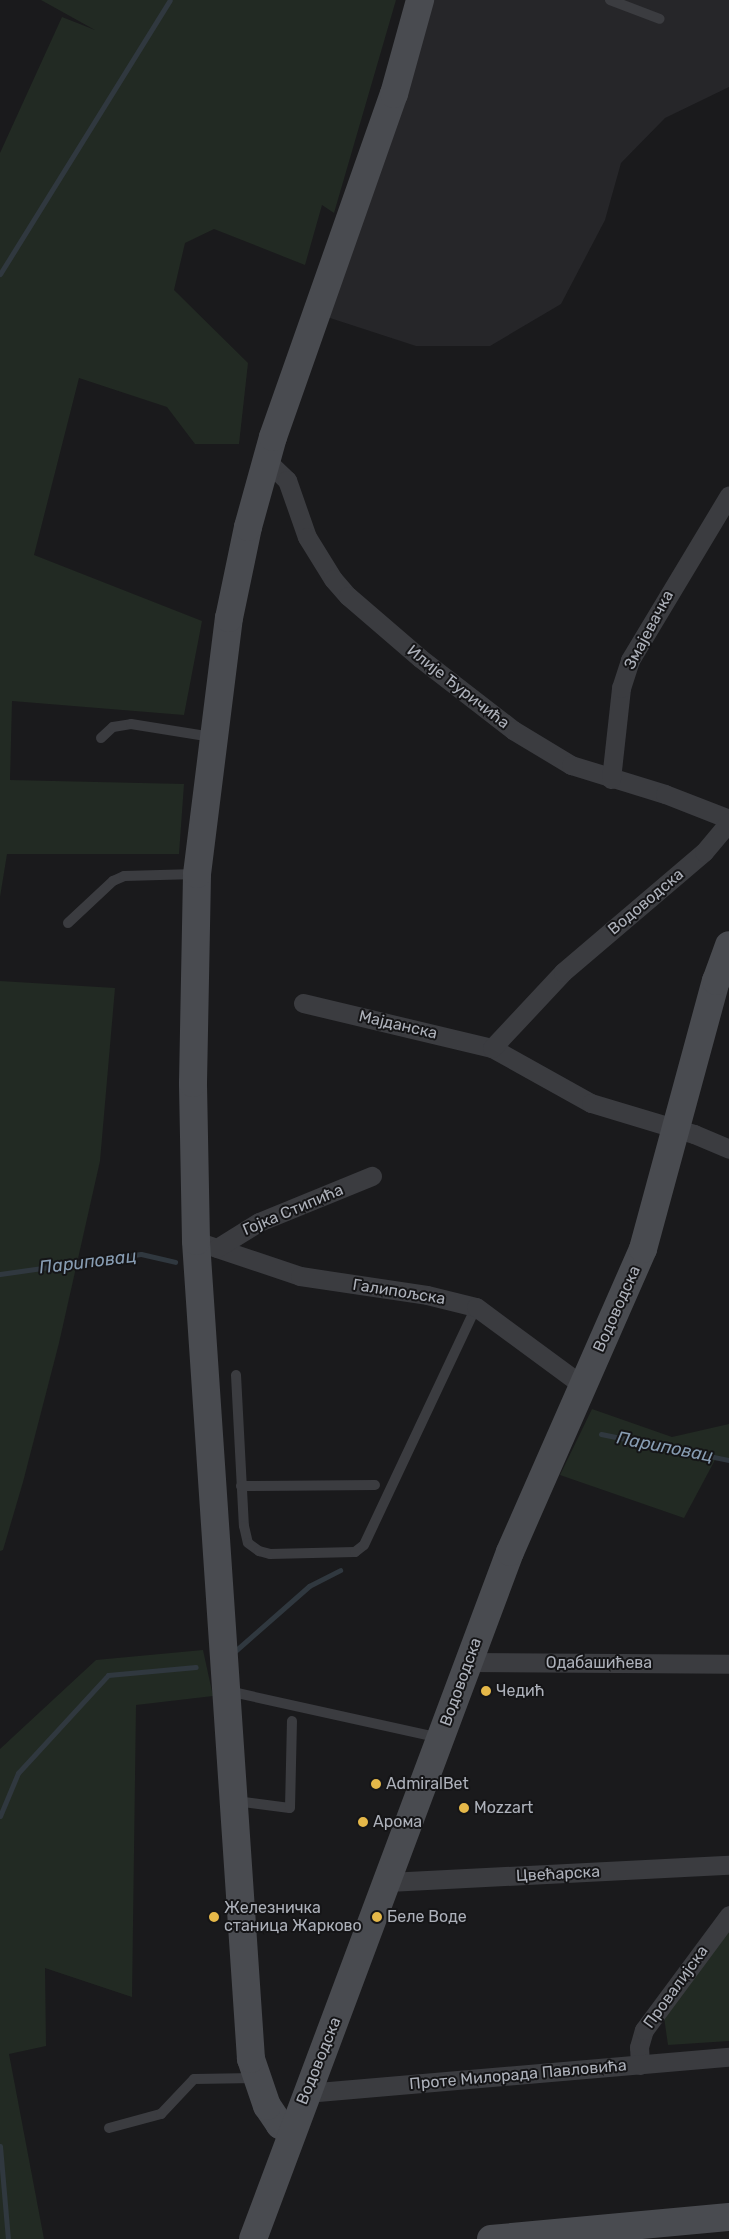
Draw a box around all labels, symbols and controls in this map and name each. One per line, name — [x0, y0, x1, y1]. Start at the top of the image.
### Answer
street label: Змајевачка — [620, 587, 678, 673]
street label: Илије Ђуричића — [403, 641, 513, 733]
street label: Водоводска — [604, 865, 688, 939]
street label: Мајданска — [357, 1007, 439, 1043]
street label: Гојка Стипића — [240, 1180, 346, 1240]
water label: Париповац — [38, 1245, 138, 1279]
street label: Водоводска — [589, 1263, 645, 1355]
street label: Галипољска — [351, 1275, 447, 1309]
water label: Париповац — [615, 1427, 715, 1467]
street label: Водоводска — [436, 1635, 486, 1729]
street label: Одабашићева — [546, 1653, 652, 1673]
place label: Чедић — [496, 1681, 545, 1701]
marker: Чедић — [480, 1685, 492, 1697]
place label: AdmiralBet — [386, 1774, 469, 1794]
marker: AdmiralBet — [370, 1778, 382, 1790]
place label: Mozzart — [474, 1798, 533, 1818]
marker: Mozzart — [458, 1802, 470, 1814]
place label: Арома — [373, 1812, 422, 1832]
marker: Арома — [357, 1816, 369, 1828]
street label: Цвећарска — [515, 1862, 601, 1886]
place label: Железничка станица Жарково — [224, 1898, 362, 1936]
place label: Беле Воде — [387, 1907, 467, 1927]
marker: Железничка станица Жарково — [208, 1911, 220, 1923]
marker: Беле Воде — [371, 1911, 383, 1923]
street label: Провалијска — [640, 1942, 712, 2032]
street label: Водоводска — [293, 2014, 345, 2108]
street label: Проте Милорада Павловића — [409, 2056, 627, 2094]

